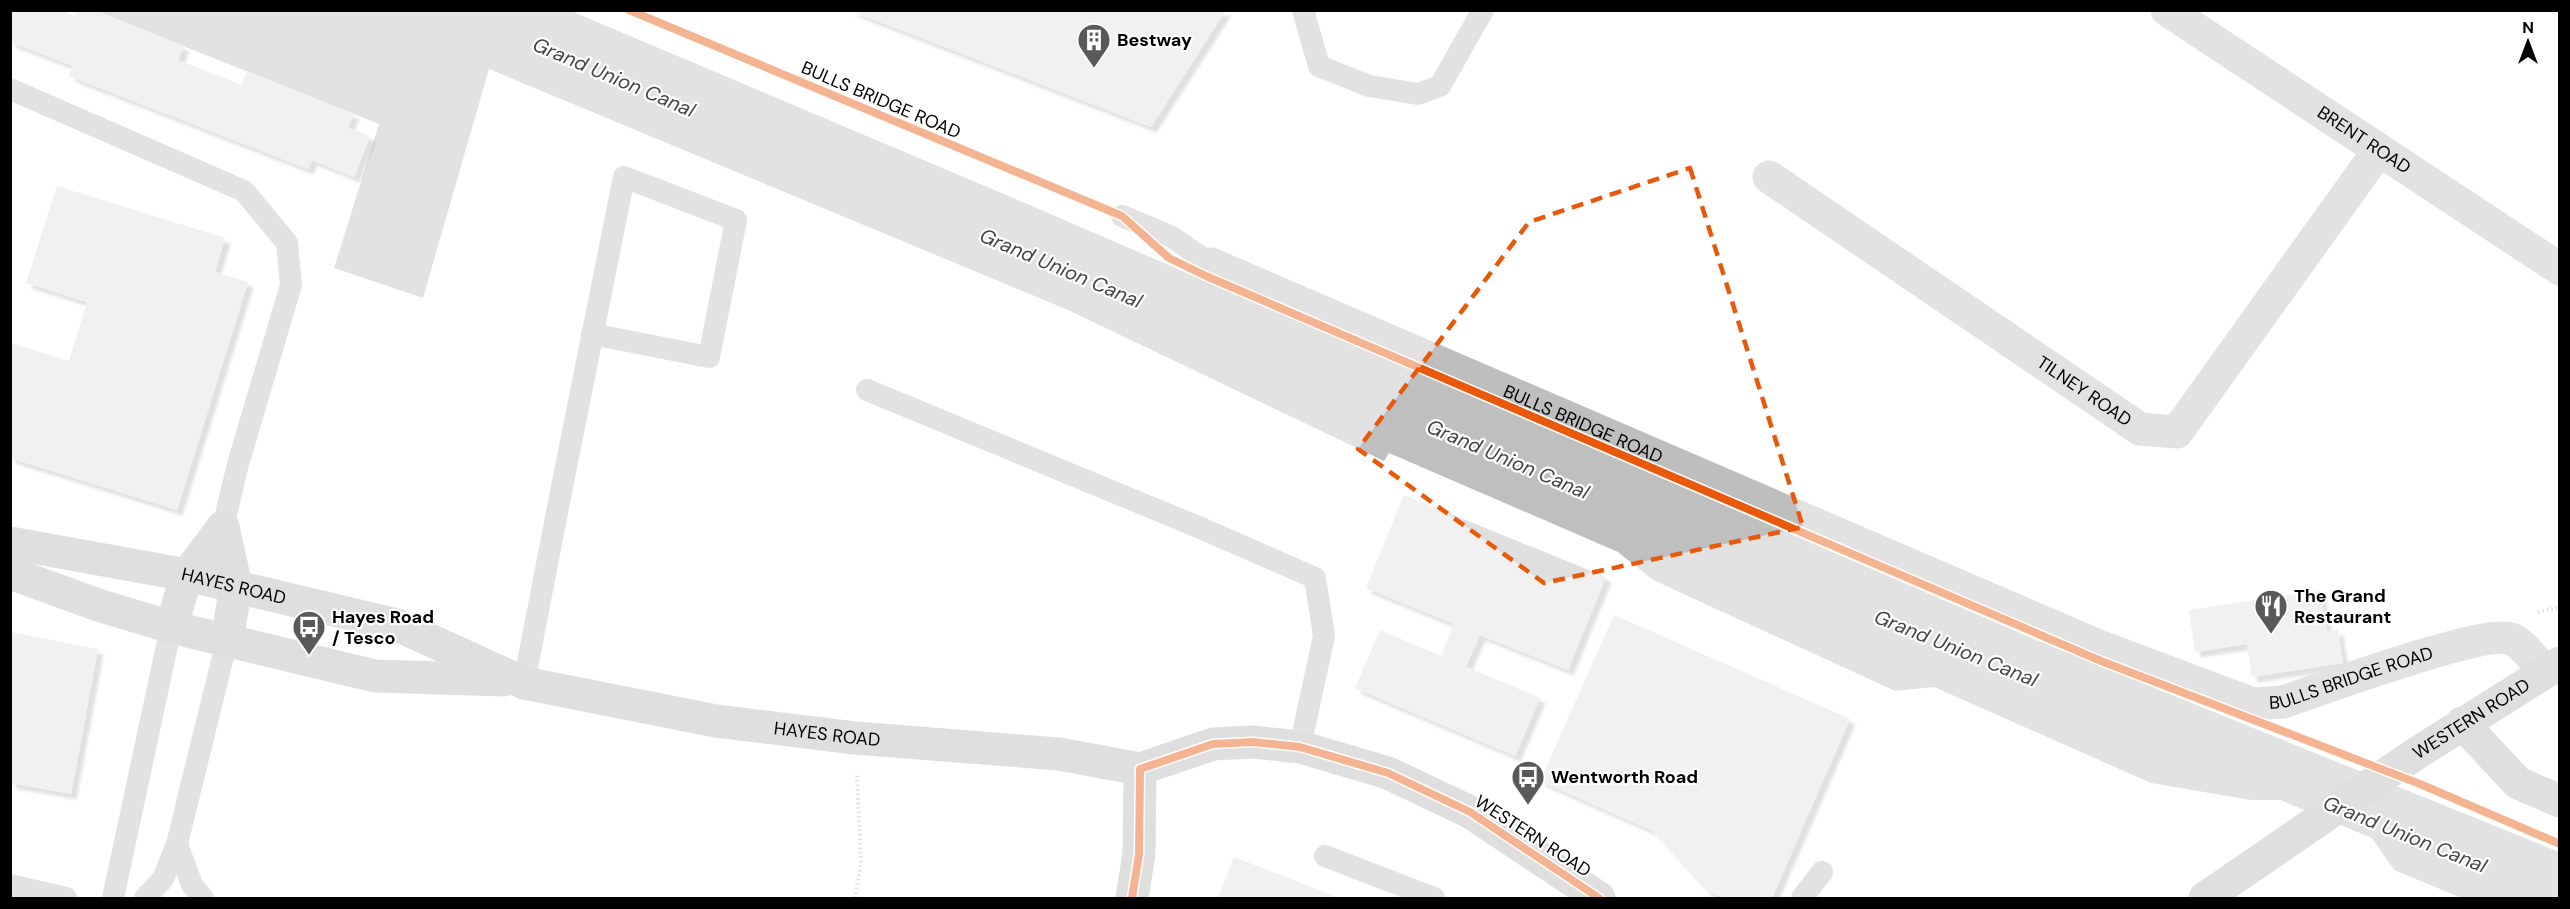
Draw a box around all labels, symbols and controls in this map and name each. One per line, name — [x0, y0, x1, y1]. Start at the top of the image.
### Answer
north arrow — [2498, 12, 2558, 72]
text: N — [2522, 17, 2534, 38]
building icon: Bestway — [1076, 22, 1112, 69]
place label: Bestway — [1117, 28, 1192, 52]
water label: Grand Union Canal — [529, 31, 700, 123]
street label: BULLS BRIDGE ROAD — [798, 56, 964, 144]
street label: BRENT ROAD — [2313, 100, 2415, 179]
water label: Grand Union Canal — [976, 222, 1147, 314]
street label: TILNEY ROAD — [2032, 350, 2136, 432]
street label: BULLS BRIDGE ROAD — [1500, 379, 1666, 469]
water label: Grand Union Canal — [1423, 413, 1594, 505]
street label: HAYES ROAD — [179, 562, 289, 610]
place label: The Grand Restaurant — [2294, 584, 2391, 629]
restaurant icon: The Grand Restaurant — [2253, 588, 2289, 635]
water label: Grand Union Canal — [1870, 603, 2042, 693]
place label: Hayes Road / Tesco — [332, 605, 434, 650]
bus stop icon: Hayes Road / Tesco — [291, 609, 327, 656]
street label: BULLS BRIDGE ROAD — [2268, 641, 2436, 715]
street label: WESTERN ROAD — [2408, 673, 2534, 765]
street label: HAYES ROAD — [773, 716, 881, 752]
bus stop icon: Wentworth Road — [1510, 759, 1546, 806]
place label: Wentworth Road — [1551, 765, 1698, 789]
street label: WESTERN ROAD — [1470, 789, 1596, 883]
water label: Grand Union Canal — [2319, 789, 2491, 879]

